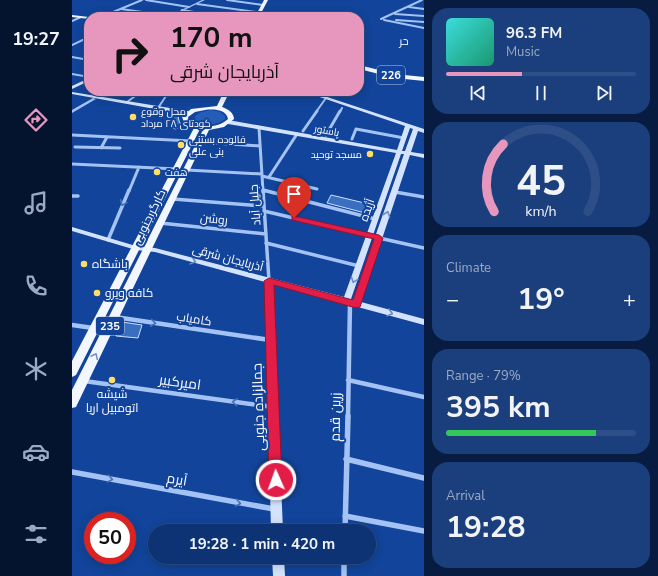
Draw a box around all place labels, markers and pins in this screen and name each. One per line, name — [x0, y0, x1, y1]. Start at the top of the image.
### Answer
place label: محل وقوع کودتای ۲۸ مرداد — [141, 105, 211, 131]
marker: محل وقوع کودتای ۲۸ مرداد — [128, 112, 138, 122]
place label: فالوده بستنی بنی علی — [189, 133, 246, 159]
marker: فالوده بستنی بنی علی — [176, 140, 186, 150]
place label: مسجد توحید — [311, 148, 362, 162]
marker: مسجد توحید — [365, 149, 375, 159]
place label: هفت — [165, 166, 188, 180]
marker: هفت — [152, 167, 162, 177]
pin — [277, 177, 311, 218]
place label: باشگاه — [92, 256, 128, 272]
marker: باشگاه — [79, 259, 89, 269]
place label: کافه ویرو — [105, 285, 153, 301]
marker: کافه ویرو — [92, 288, 102, 298]
marker: شیشه اتومبیل اریا — [107, 375, 117, 385]
place label: شیشه اتومبیل اریا — [86, 386, 138, 416]

